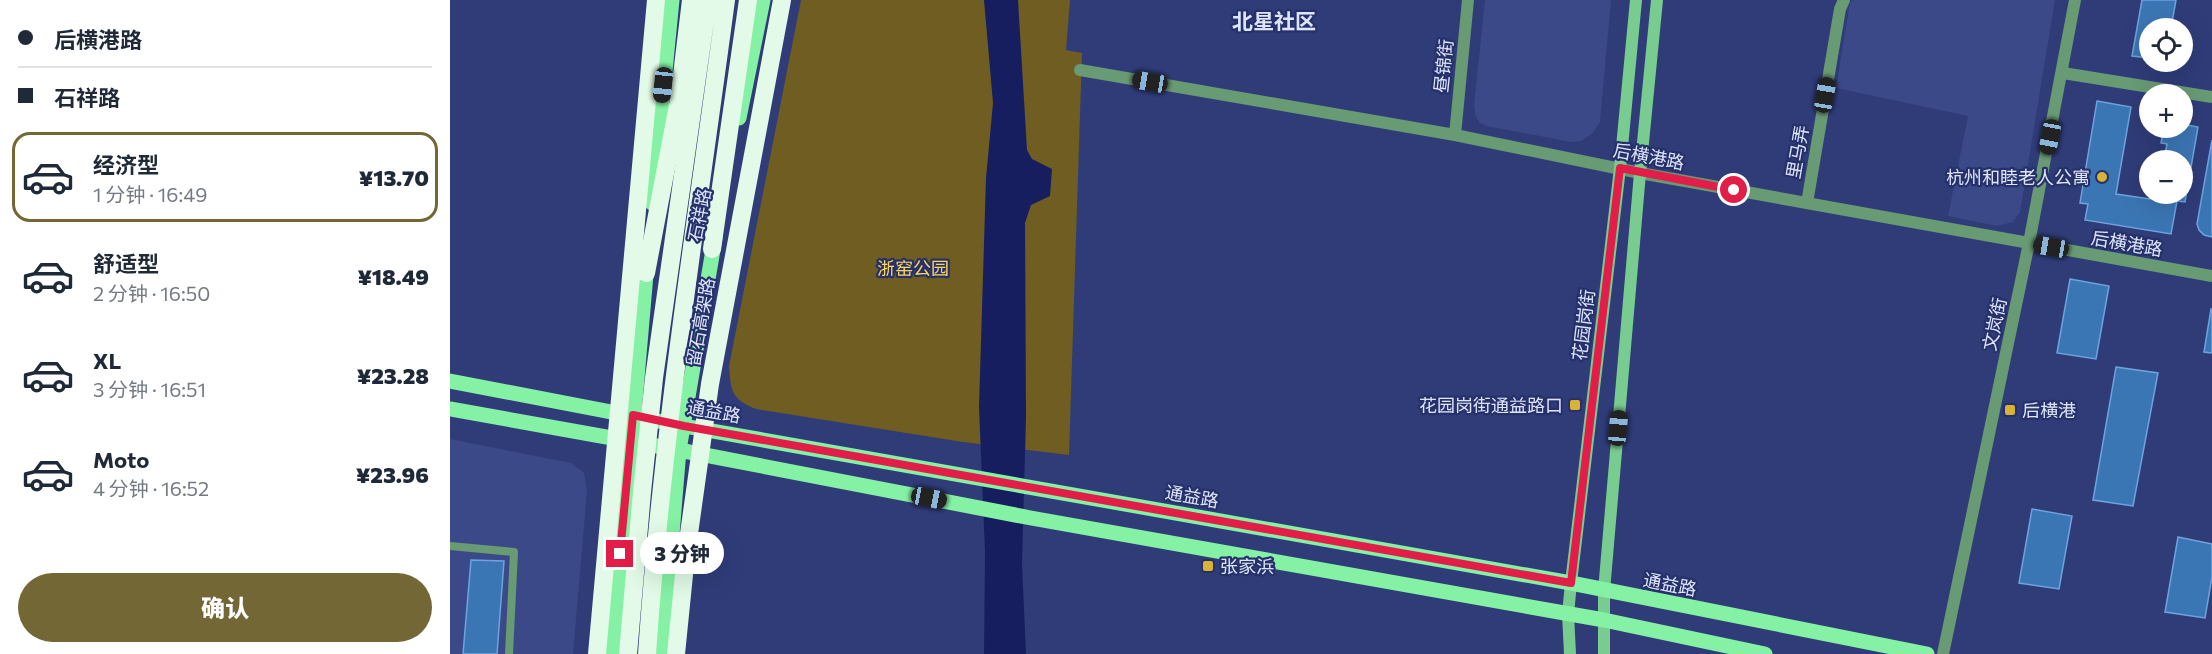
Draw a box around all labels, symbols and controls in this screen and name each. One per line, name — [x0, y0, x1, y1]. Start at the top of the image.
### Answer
district label: 北星社区 — [1232, 8, 1316, 33]
map controls — [2139, 18, 2193, 204]
button: locate — [2139, 18, 2193, 72]
text: 后横港路 — [54, 26, 142, 53]
street label: 昼锦街 — [1429, 38, 1457, 94]
car — [652, 66, 674, 104]
car — [1131, 70, 1169, 94]
car — [1813, 76, 1837, 114]
text: 石祥路 — [54, 84, 120, 111]
button: + — [2139, 84, 2193, 138]
car — [2038, 118, 2062, 156]
street label: 里马弄 — [1781, 124, 1813, 180]
street label: 后横港路 — [1612, 138, 1686, 174]
icon: car — [21, 150, 75, 204]
button: − — [2139, 150, 2193, 204]
text: 经济型 — [93, 151, 159, 178]
text: ¥13.70 — [359, 164, 429, 191]
place label: 杭州和睦老人公寓 — [1946, 166, 2090, 188]
marker: 杭州和睦老人公寓 — [2095, 170, 2109, 184]
route start — [1720, 176, 1747, 203]
text: 1 分钟 · 16:49 — [93, 182, 207, 206]
street label: 石祥路 — [683, 186, 715, 244]
street label: 后横港路 — [2090, 226, 2164, 260]
car — [2032, 235, 2070, 259]
icon: car — [21, 249, 75, 303]
text: 舒适型 — [93, 250, 159, 277]
park label: 浙窑公园 — [877, 257, 949, 279]
text: ¥18.49 — [357, 263, 429, 290]
street label: 留石高架路 — [681, 276, 719, 368]
text: 2 分钟 · 16:50 — [93, 281, 210, 305]
street label: 花园岗街 — [1568, 288, 1598, 362]
street label: 文岚街 — [1978, 295, 2010, 353]
text: XL — [93, 347, 121, 374]
icon: car — [21, 348, 75, 402]
text: ¥23.28 — [357, 362, 429, 389]
text: 3 分钟 · 16:51 — [93, 377, 206, 401]
place label: 花园岗街通益路口 — [1419, 394, 1563, 416]
street label: 通益路 — [686, 395, 742, 427]
marker: 花园岗街通益路口 — [1568, 398, 1582, 412]
place label: 后横港 — [2022, 399, 2076, 421]
marker: 后横港 — [2003, 403, 2017, 417]
car — [1607, 409, 1629, 447]
text: Moto — [93, 446, 149, 473]
icon: car — [21, 447, 75, 501]
text: ¥23.96 — [356, 461, 429, 488]
text: 4 分钟 · 16:52 — [93, 476, 209, 500]
street label: 通益路 — [1164, 480, 1220, 512]
car — [910, 486, 948, 510]
callout: 3 分钟 — [641, 533, 725, 575]
route end — [606, 540, 633, 567]
text: 3 分钟 — [654, 541, 710, 565]
place label: 张家浜 — [1220, 555, 1274, 577]
marker: 张家浜 — [1201, 559, 1215, 573]
street label: 通益路 — [1641, 568, 1699, 600]
button: 确认 — [18, 573, 432, 642]

